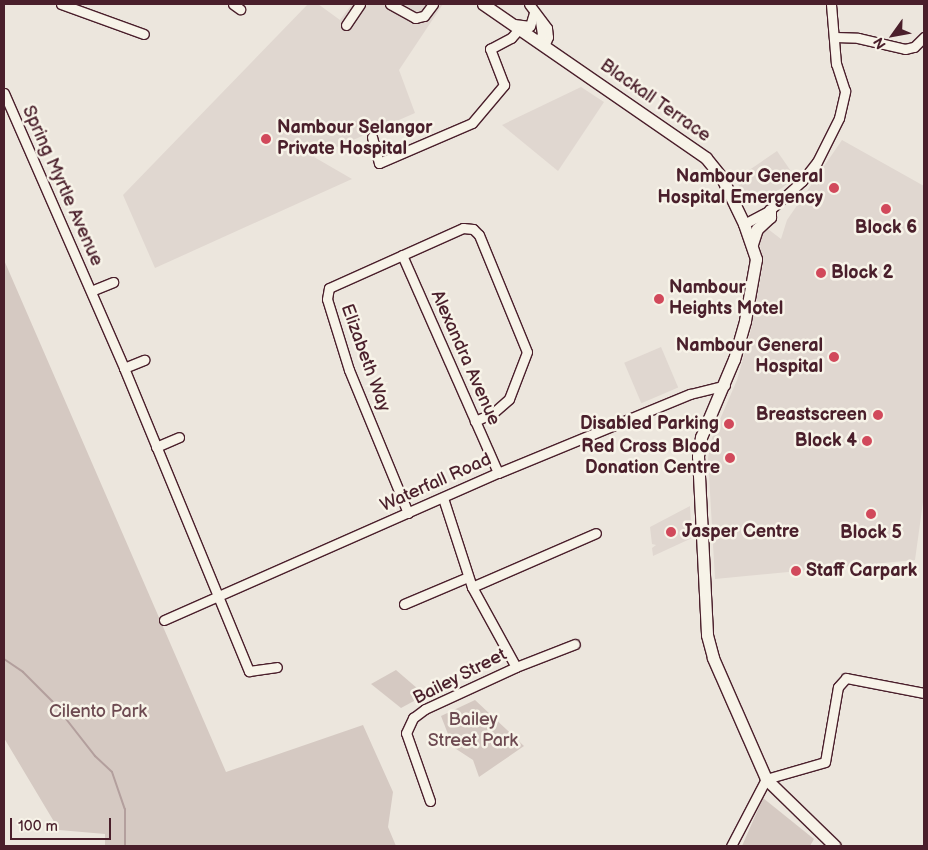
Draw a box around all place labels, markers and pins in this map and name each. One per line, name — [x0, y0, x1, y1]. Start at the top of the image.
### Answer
place label: Nambour Selangor Private Hospital — [277, 118, 432, 160]
marker: Nambour Selangor Private Hospital — [259, 132, 273, 146]
place label: Nambour General Hospital Emergency — [658, 167, 823, 210]
marker: Nambour General Hospital Emergency — [827, 181, 841, 195]
marker: Block 6 — [880, 203, 892, 215]
place label: Block 6 — [855, 217, 917, 239]
place label: Block 2 — [831, 262, 893, 284]
marker: Block 2 — [815, 267, 827, 279]
place label: Nambour Heights Motel — [669, 278, 783, 320]
marker: Nambour Heights Motel — [653, 293, 665, 305]
place label: Nambour General Hospital — [676, 336, 823, 378]
marker: Nambour General Hospital — [827, 350, 841, 364]
place label: Breastscreen — [756, 404, 867, 426]
marker: Breastscreen — [871, 408, 885, 422]
place label: Disabled Parking — [580, 413, 719, 435]
marker: Disabled Parking — [723, 418, 735, 430]
place label: Block 4 — [795, 430, 857, 452]
marker: Block 4 — [861, 435, 873, 447]
place label: Red Cross Blood Donation Centre — [581, 437, 720, 479]
marker: Red Cross Blood Donation Centre — [724, 452, 736, 464]
marker: Block 5 — [865, 508, 877, 520]
place label: Jasper Centre — [682, 521, 799, 543]
place label: Block 5 — [840, 522, 902, 544]
marker: Jasper Centre — [664, 525, 678, 539]
place label: Staff Carpark — [806, 560, 917, 582]
marker: Staff Carpark — [790, 565, 802, 577]

